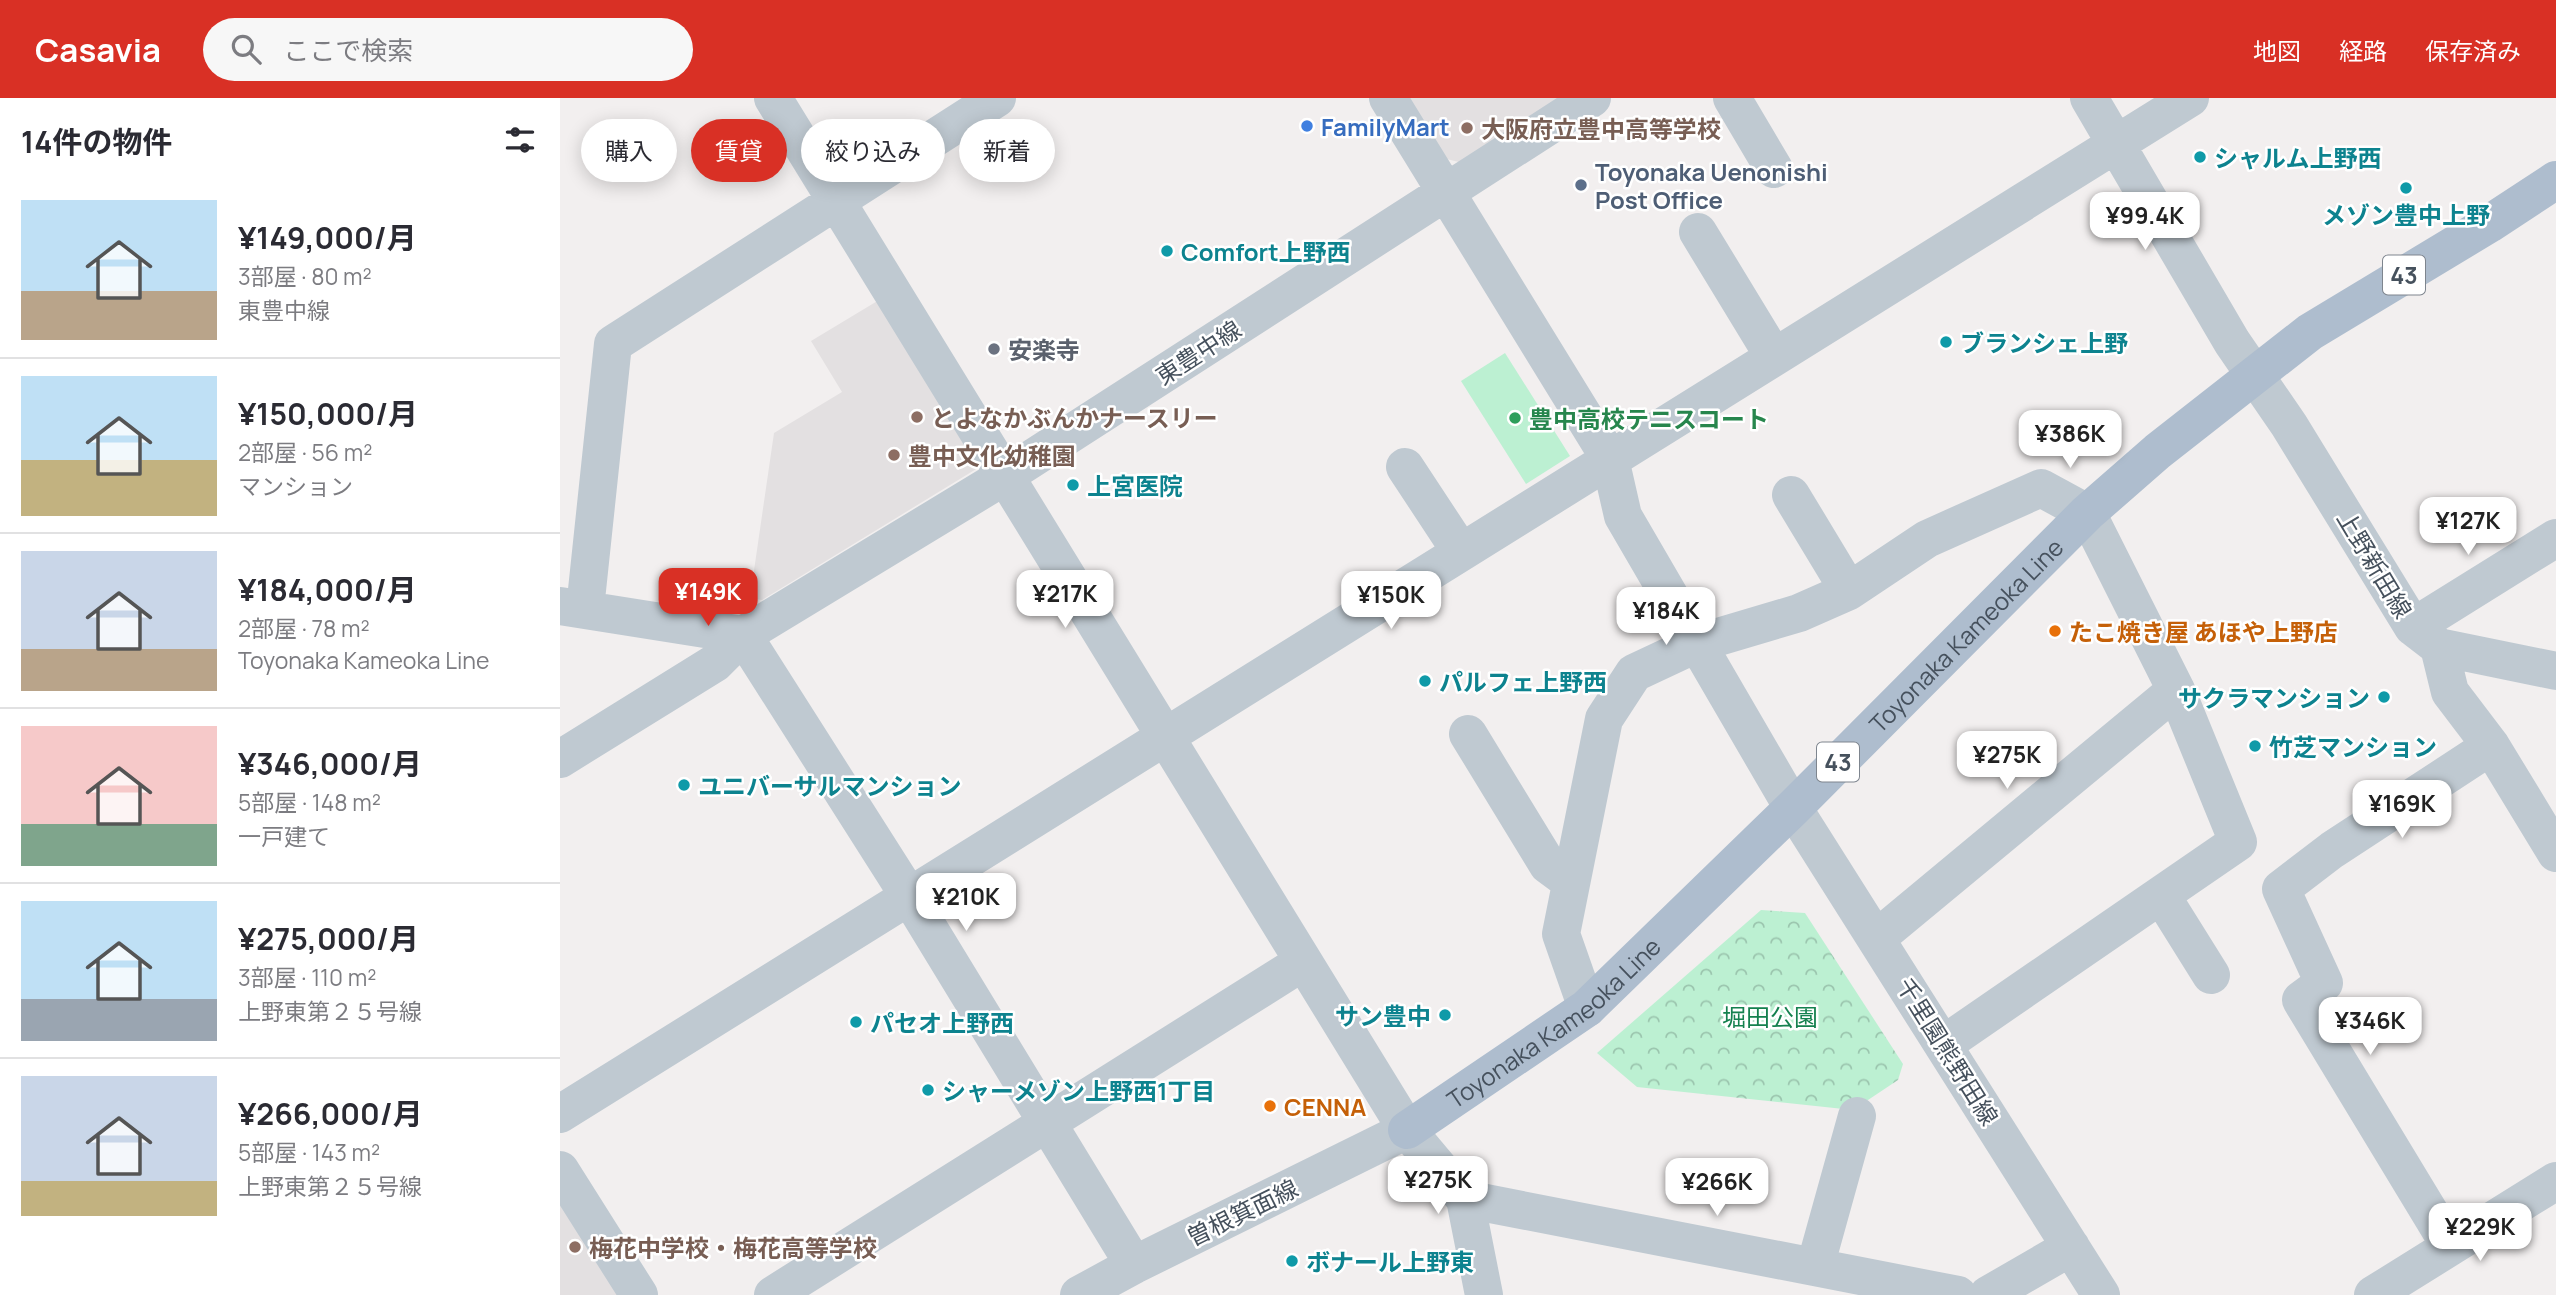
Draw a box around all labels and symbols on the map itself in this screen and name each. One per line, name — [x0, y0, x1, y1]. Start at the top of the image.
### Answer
place label: FamilyMart — [1321, 110, 1450, 143]
place label: 大阪府立豊中高等学校 — [1481, 112, 1721, 145]
marker: FamilyMart — [1299, 118, 1315, 134]
marker: 大阪府立豊中高等学校 — [1459, 120, 1475, 136]
place label: シャルム上野西 — [2214, 141, 2382, 174]
marker: シャルム上野西 — [2192, 149, 2208, 165]
place label: Toyonaka Uenonishi Post Office — [1595, 155, 1828, 216]
marker: Toyonaka Uenonishi Post Office — [1573, 177, 1589, 193]
marker: メゾン豊中上野 — [2398, 180, 2414, 196]
pin: ¥99.4K — [2088, 192, 2202, 252]
place label: メゾン豊中上野 — [2322, 198, 2490, 231]
place label: Comfort上野西 — [1181, 235, 1351, 268]
marker: Comfort上野西 — [1159, 243, 1175, 259]
road number: 43 — [2383, 256, 2425, 294]
street label: 東豊中線 — [1149, 312, 1247, 392]
place label: ブランシェ上野 — [1960, 326, 2128, 359]
place label: 安楽寺 — [1008, 333, 1080, 366]
marker: ブランシェ上野 — [1938, 334, 1954, 350]
marker: 安楽寺 — [986, 341, 1002, 357]
place label: とよなかぶんかナースリー — [931, 401, 1218, 434]
place label: 豊中高校テニスコート — [1529, 402, 1769, 435]
marker: とよなかぶんかナースリー — [909, 409, 925, 425]
marker: 豊中高校テニスコート — [1507, 410, 1523, 426]
pin: ¥386K — [2021, 410, 2119, 470]
place label: 豊中文化幼稚園 — [908, 439, 1076, 472]
marker: 豊中文化幼稚園 — [886, 447, 902, 463]
place label: 上宮医院 — [1087, 469, 1183, 502]
marker: 上宮医院 — [1065, 477, 1081, 493]
pin: ¥127K — [2419, 498, 2517, 557]
street label: 上野新田線 — [2330, 504, 2420, 624]
street label: Toyonaka Kameoka Line — [1861, 530, 2070, 739]
pin: ¥149K — [659, 568, 757, 628]
pin: ¥217K — [1016, 570, 1114, 630]
pin: ¥150K — [1342, 572, 1440, 631]
pin: ¥184K — [1617, 588, 1715, 647]
place label: たこ焼き屋 あほや上野店 — [2069, 615, 2338, 648]
marker: たこ焼き屋 あほや上野店 — [2047, 623, 2063, 639]
place label: パルフェ上野西 — [1439, 665, 1607, 698]
marker: パルフェ上野西 — [1417, 673, 1433, 689]
place label: サクラマンション — [2178, 681, 2370, 714]
marker: サクラマンション — [2376, 689, 2392, 705]
place label: 竹芝マンション — [2269, 730, 2437, 763]
pin: ¥275K — [1958, 732, 2056, 791]
marker: 竹芝マンション — [2247, 738, 2263, 754]
road number: 43 — [1817, 742, 1859, 782]
place label: ユニバーサルマンション — [698, 769, 962, 802]
marker: ユニバーサルマンション — [676, 777, 692, 793]
pin: ¥169K — [2353, 780, 2451, 840]
pin: ¥210K — [917, 874, 1015, 933]
street label: Toyonaka Kameoka Line — [1440, 929, 1667, 1115]
street label: 千里園熊野田線 — [1889, 971, 2007, 1131]
pin: ¥346K — [2321, 998, 2419, 1057]
place label: サン豊中 — [1335, 999, 1431, 1032]
park label: 堀田公園 — [1722, 1000, 1818, 1033]
place label: パセオ上野西 — [870, 1006, 1014, 1039]
marker: サン豊中 — [1437, 1007, 1453, 1023]
marker: パセオ上野西 — [848, 1014, 864, 1030]
place label: シャーメゾン上野西1丁目 — [942, 1074, 1216, 1107]
marker: シャーメゾン上野西1丁目 — [920, 1082, 936, 1098]
place label: CENNA — [1284, 1090, 1366, 1123]
marker: CENNA — [1262, 1098, 1278, 1114]
pin: ¥275K — [1389, 1156, 1487, 1216]
pin: ¥266K — [1668, 1158, 1766, 1218]
street label: 曽根箕面線 — [1181, 1171, 1303, 1253]
pin: ¥229K — [2431, 1204, 2529, 1263]
place label: 梅花中学校・梅花高等学校 — [589, 1231, 877, 1264]
marker: 梅花中学校・梅花高等学校 — [567, 1239, 583, 1255]
place label: ボナール上野東 — [1306, 1245, 1474, 1278]
marker: ボナール上野東 — [1284, 1253, 1300, 1269]

